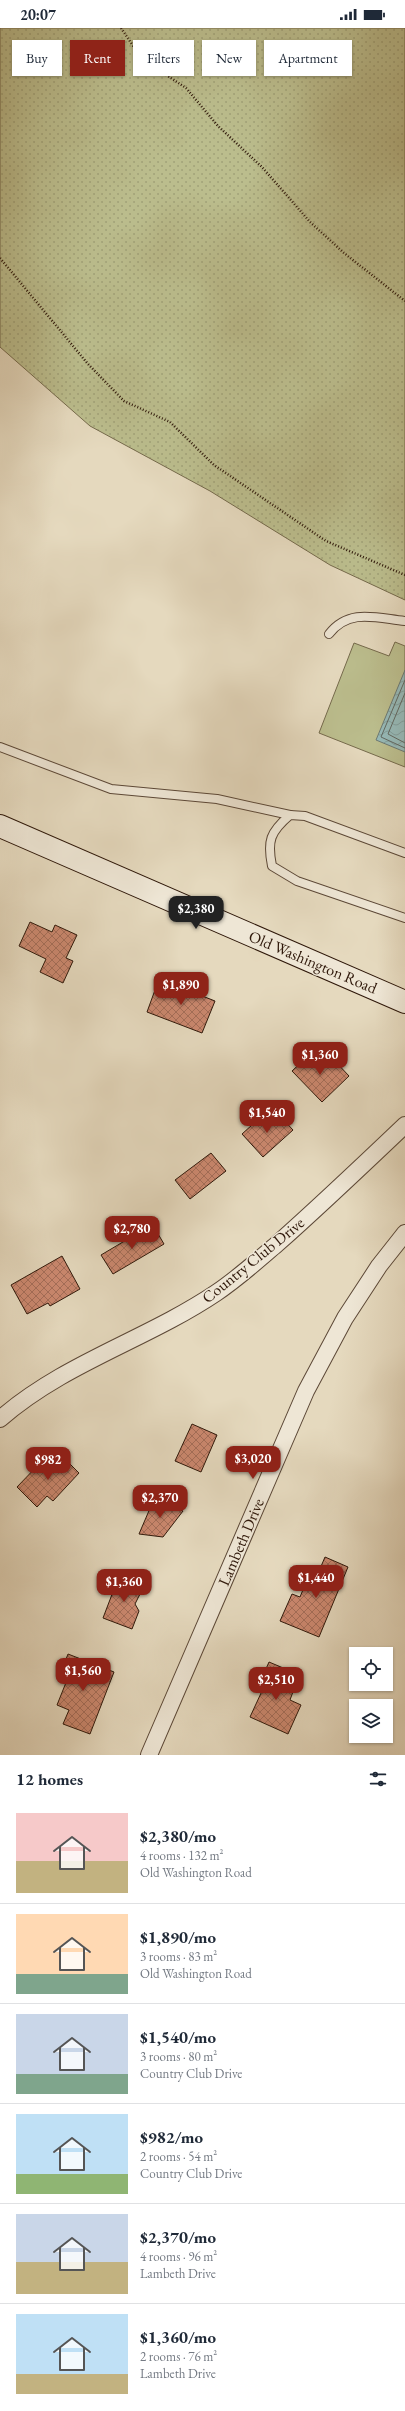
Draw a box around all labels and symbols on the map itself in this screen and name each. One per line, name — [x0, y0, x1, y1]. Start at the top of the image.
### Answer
pin: $2,380 — [163, 896, 229, 930]
street label: Old Washington Road — [246, 925, 381, 999]
pin: $1,890 — [148, 972, 214, 1006]
pin: $1,360 — [287, 1042, 353, 1076]
pin: $1,540 — [234, 1100, 300, 1134]
street label: Country Club Drive — [197, 1212, 309, 1308]
pin: $2,780 — [99, 1216, 165, 1250]
pin: $3,020 — [220, 1446, 286, 1480]
pin: $982 — [24, 1447, 72, 1481]
pin: $2,370 — [127, 1485, 193, 1519]
street label: Lambeth Drive — [213, 1495, 269, 1589]
pin: $1,440 — [283, 1565, 349, 1599]
pin: $1,360 — [91, 1569, 157, 1603]
pin: $1,560 — [50, 1658, 116, 1692]
pin: $2,510 — [243, 1667, 309, 1701]

